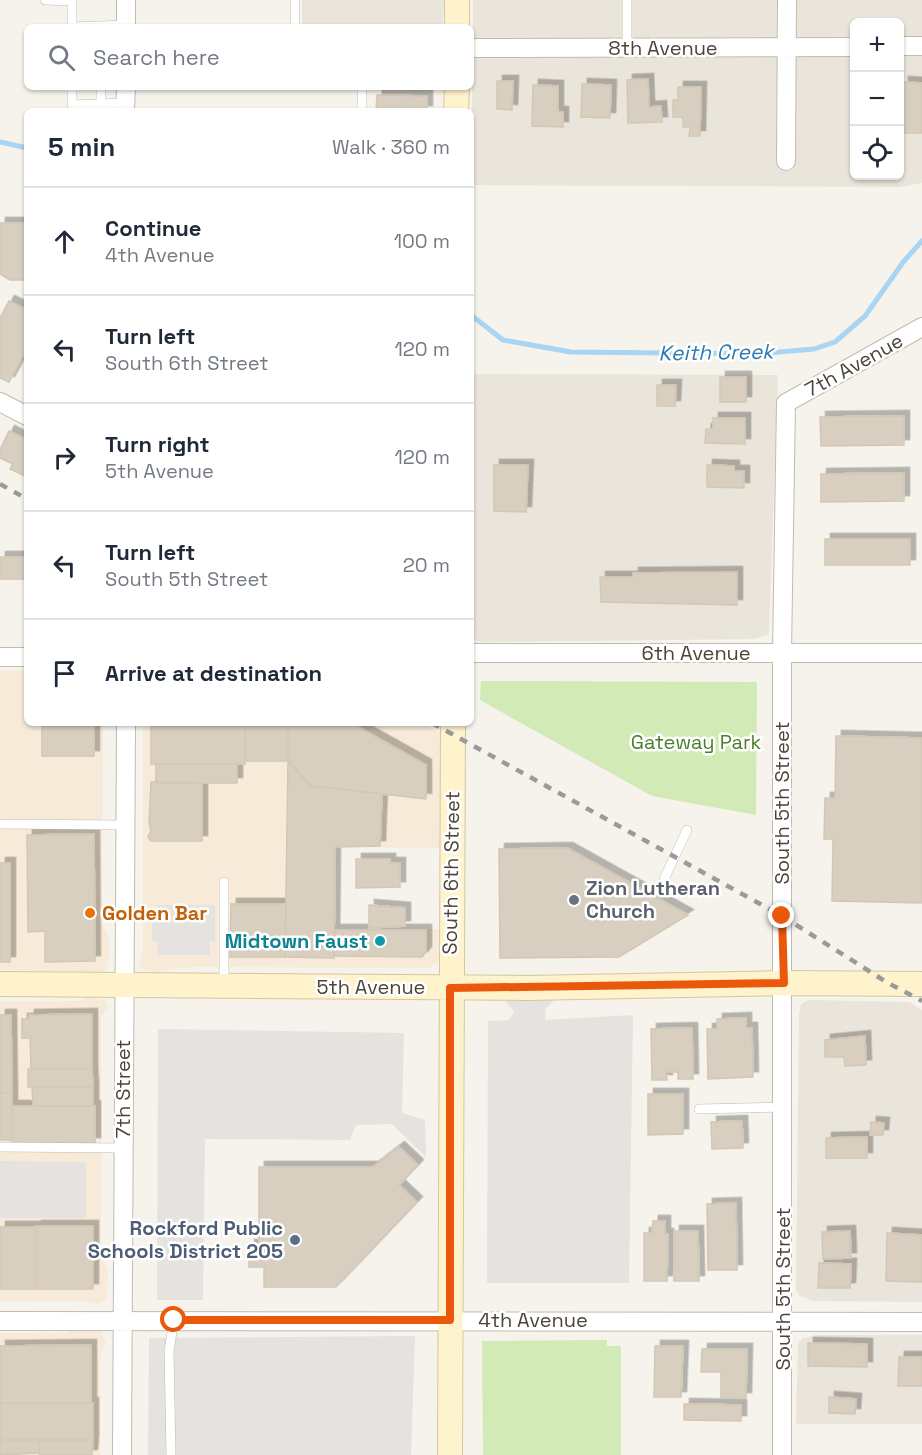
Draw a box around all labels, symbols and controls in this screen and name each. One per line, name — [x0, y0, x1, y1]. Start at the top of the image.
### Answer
map controls — [850, 18, 904, 180]
button: + — [850, 18, 904, 72]
search box — [24, 24, 474, 90]
street label: 8th Avenue — [608, 35, 718, 61]
icon: search — [45, 41, 78, 74]
text: Search here — [93, 43, 220, 71]
button: − — [850, 72, 904, 126]
button: locate — [850, 126, 904, 180]
text: 5 min — [48, 130, 115, 164]
text: Walk · 360 m — [332, 134, 450, 160]
text: Continue — [105, 214, 201, 242]
icon: ahead — [48, 225, 81, 258]
text: 100 m — [394, 228, 450, 254]
text: 4th Avenue — [105, 242, 214, 268]
text: Turn left — [105, 322, 195, 350]
street label: 7th Avenue — [800, 327, 908, 403]
icon: left — [48, 333, 81, 366]
text: 120 m — [394, 336, 450, 362]
water label: Keith Creek — [658, 337, 776, 367]
text: South 6th Street — [105, 350, 268, 376]
text: Turn right — [105, 430, 210, 458]
icon: right — [48, 441, 81, 474]
text: 120 m — [394, 444, 450, 470]
text: 5th Avenue — [105, 458, 214, 484]
text: Turn left — [105, 538, 195, 566]
icon: left — [48, 549, 81, 582]
text: 20 m — [403, 552, 450, 578]
text: South 5th Street — [105, 566, 268, 592]
street label: 6th Avenue — [641, 640, 751, 666]
icon: arrive — [48, 657, 81, 690]
text: Arrive at destination — [105, 659, 322, 687]
street label: South 5th Street — [769, 721, 795, 885]
park label: Gateway Park — [631, 729, 762, 755]
street label: South 6th Street — [437, 791, 465, 955]
place label: Zion Lutheran Church — [586, 875, 720, 924]
marker: Zion Lutheran Church — [567, 893, 581, 907]
place label: Golden Bar — [102, 900, 207, 926]
route end — [768, 902, 794, 928]
marker: Golden Bar — [83, 906, 97, 920]
place label: Midtown Faust — [225, 928, 368, 954]
marker: Midtown Faust — [373, 934, 387, 948]
street label: 5th Avenue — [317, 974, 425, 1000]
street label: 7th Street — [110, 1040, 136, 1139]
street label: South 5th Street — [770, 1207, 796, 1371]
place label: Rockford Public Schools District 205 — [88, 1215, 283, 1264]
marker: Rockford Public Schools District 205 — [288, 1233, 302, 1247]
route start — [160, 1306, 186, 1332]
street label: 4th Avenue — [478, 1307, 588, 1333]

